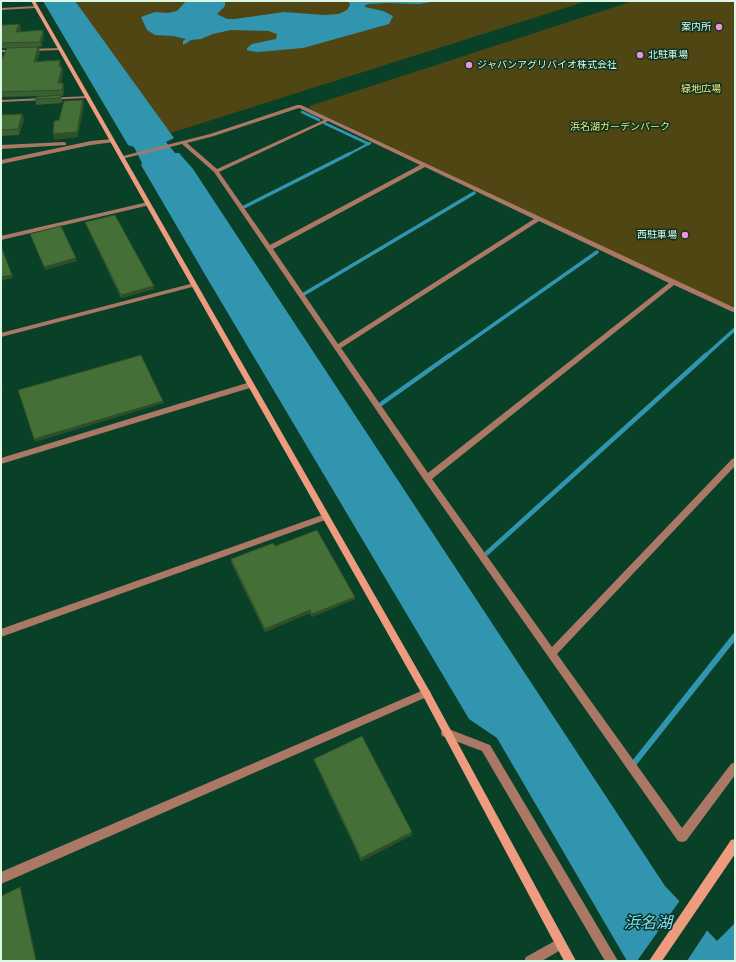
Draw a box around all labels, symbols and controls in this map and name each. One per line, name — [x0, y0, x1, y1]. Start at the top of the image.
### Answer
place label: 案内所 — [681, 21, 711, 33]
marker: 案内所 — [714, 22, 724, 32]
place label: 北駐車場 — [648, 49, 688, 61]
marker: 北駐車場 — [635, 50, 645, 60]
place label: ジャパンアグリバイオ株式会社 — [477, 59, 617, 71]
marker: ジャパンアグリバイオ株式会社 — [464, 60, 474, 70]
park label: 緑地広場 — [681, 83, 721, 95]
park label: 浜名湖ガーデンパーク — [570, 121, 670, 133]
place label: 西駐車場 — [637, 229, 677, 241]
marker: 西駐車場 — [680, 230, 690, 240]
water label: 浜名湖 — [624, 913, 672, 933]

